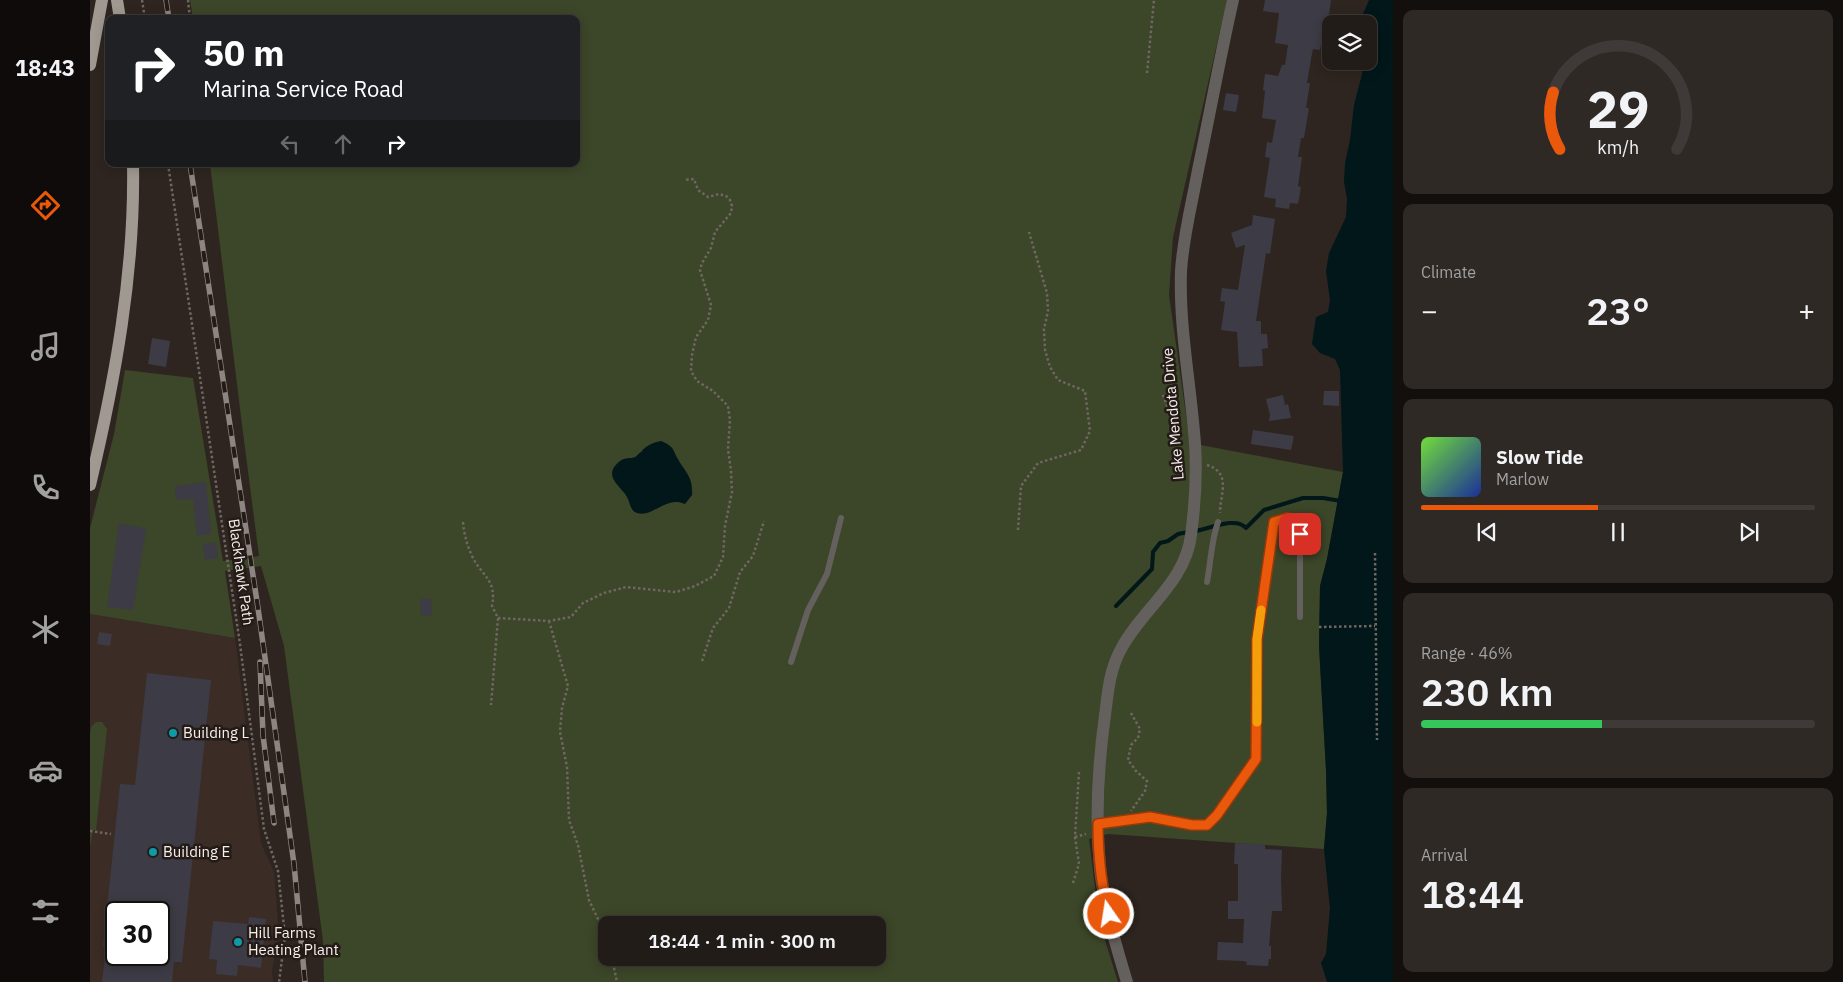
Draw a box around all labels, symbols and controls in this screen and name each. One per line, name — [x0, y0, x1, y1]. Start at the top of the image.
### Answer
map controls — [1322, 15, 1377, 70]
button: layers — [1322, 15, 1377, 70]
text: 50 m — [203, 30, 285, 76]
icon: right — [120, 35, 185, 100]
text: 18:43 — [15, 53, 75, 82]
text: Marina Service Road — [203, 74, 404, 103]
text: 29 — [1587, 75, 1649, 142]
icon: left — [276, 130, 304, 158]
icon: ahead — [329, 130, 357, 158]
icon: right — [382, 130, 410, 158]
text: km/h — [1597, 136, 1639, 159]
icon: directions — [28, 188, 63, 223]
text: Climate — [1421, 262, 1476, 282]
text: 23° — [1586, 286, 1650, 335]
text: − — [1421, 292, 1438, 329]
text: + — [1798, 292, 1815, 329]
icon: music — [28, 329, 63, 364]
street label: Lake Mendota Drive — [1157, 347, 1188, 481]
text: Slow Tide — [1496, 445, 1583, 469]
text: Marlow — [1496, 469, 1549, 489]
icon: phone — [28, 470, 63, 505]
pin — [1279, 513, 1321, 555]
street label: Blackhawk Path — [225, 517, 258, 626]
icon: previous — [1473, 518, 1501, 546]
icon: pause — [1604, 518, 1632, 546]
icon: next — [1735, 518, 1763, 546]
icon: arrive — [1286, 520, 1314, 548]
icon: climate — [28, 612, 63, 647]
text: Range · 46% — [1421, 643, 1513, 663]
text: 230 km — [1421, 667, 1553, 716]
place label: Building L — [183, 723, 250, 742]
marker: Building L — [167, 727, 179, 739]
icon: car — [28, 753, 63, 788]
place label: Building E — [163, 842, 230, 861]
text: Arrival — [1421, 845, 1468, 865]
marker: Building E — [147, 846, 159, 858]
text: 18:44 — [1421, 869, 1524, 918]
position arrow — [1082, 887, 1134, 939]
icon: filters — [28, 894, 63, 929]
speed limit sign: 30 — [105, 901, 170, 966]
place label: Hill Farms Heating Plant — [248, 923, 339, 959]
text: 18:44 · 1 min · 300 m — [648, 929, 836, 953]
marker: Hill Farms Heating Plant — [232, 936, 244, 948]

